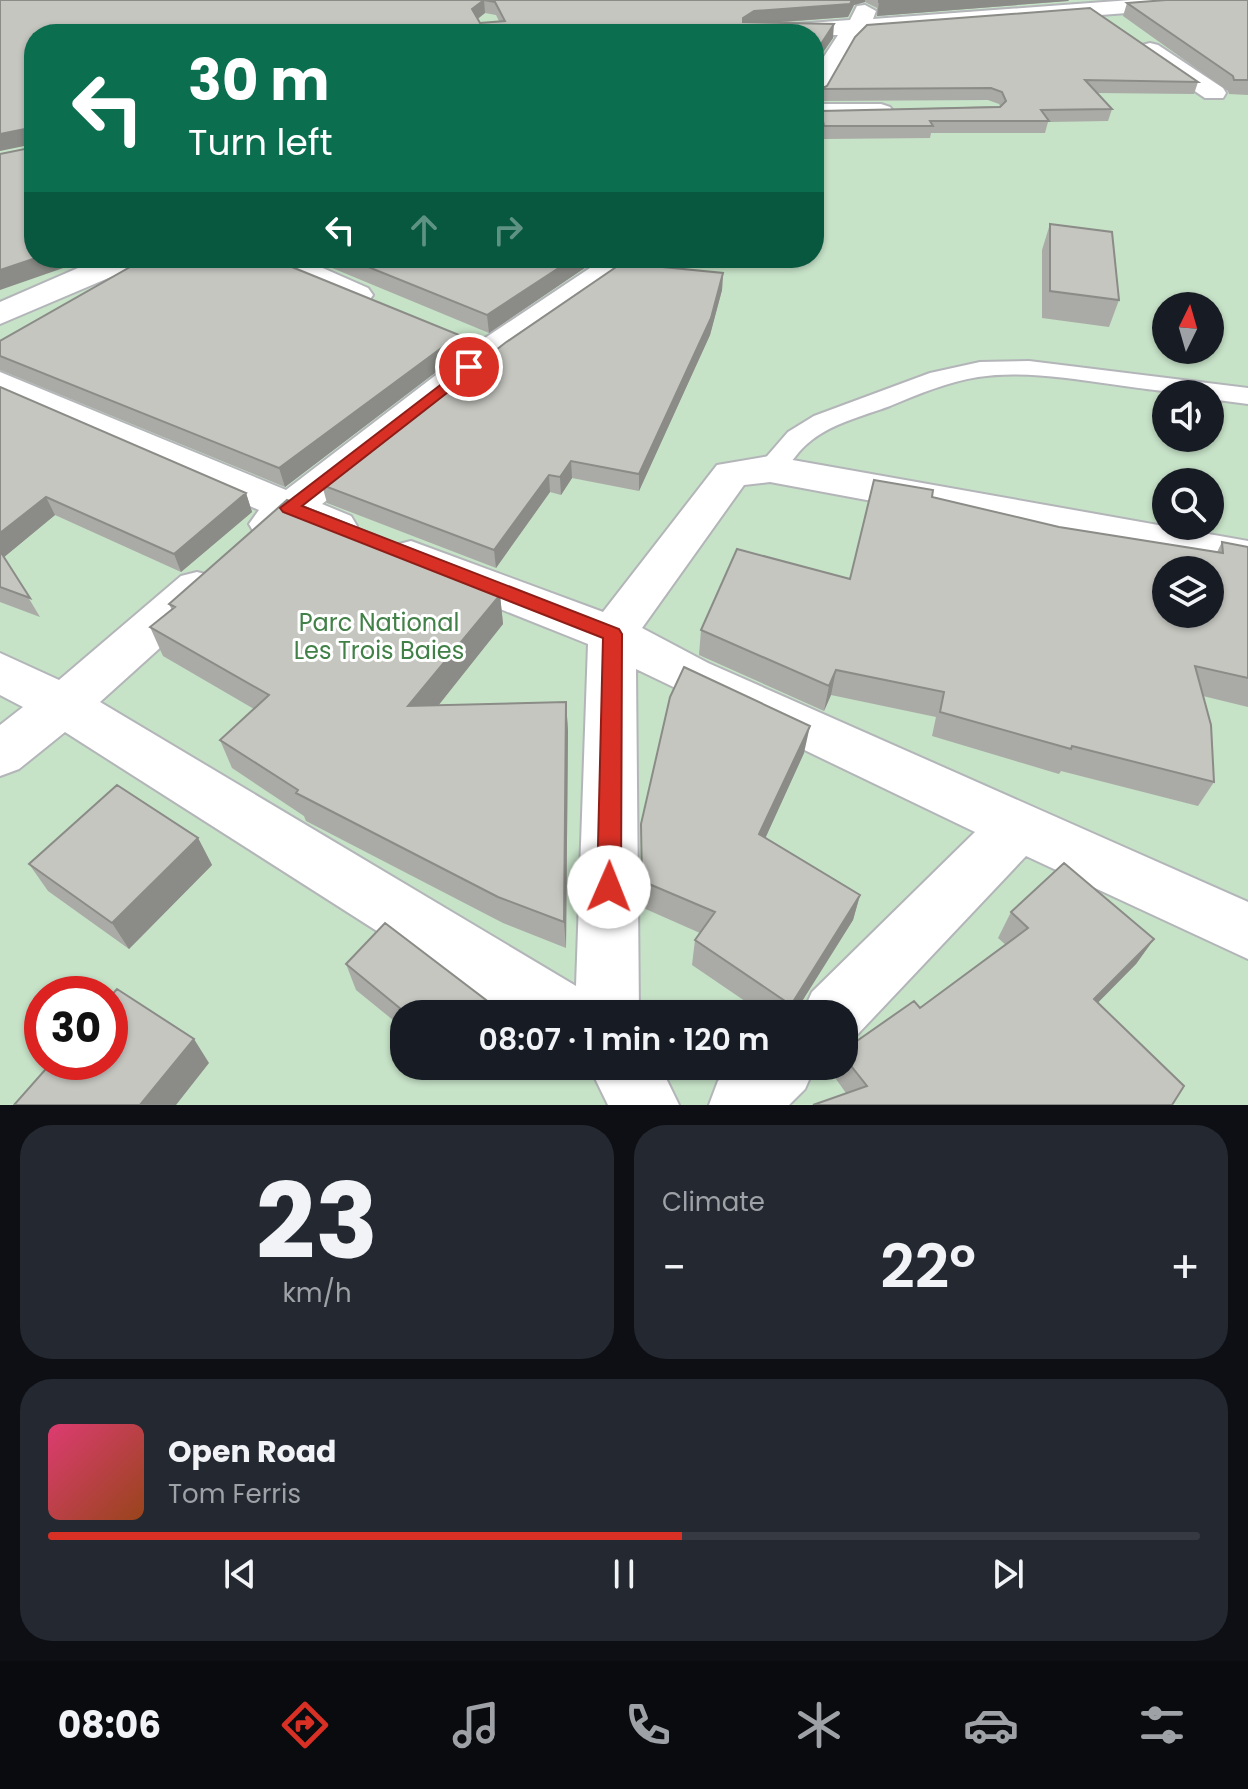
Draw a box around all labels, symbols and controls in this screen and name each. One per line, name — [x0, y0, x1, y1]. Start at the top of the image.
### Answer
text: 30 m — [188, 41, 330, 120]
icon: left — [56, 56, 160, 160]
text: Turn left — [188, 117, 333, 168]
icon: left — [318, 208, 362, 252]
icon: ahead — [402, 208, 446, 252]
icon: right — [486, 208, 530, 252]
north arrow — [1152, 292, 1224, 364]
map controls — [1152, 292, 1224, 628]
pin — [435, 333, 503, 401]
icon: arrive — [447, 345, 491, 389]
button: sound — [1152, 380, 1224, 452]
button: search — [1152, 468, 1224, 540]
button: layers — [1152, 556, 1224, 628]
park label: Parc National Les Trois Baies — [294, 606, 464, 667]
position arrow — [567, 845, 651, 929]
speed limit sign: 30 — [24, 976, 128, 1080]
text: 08:07 · 1 min · 120 m — [479, 1018, 769, 1061]
text: 23 — [256, 1149, 378, 1294]
text: Climate — [662, 1184, 765, 1220]
text: 22° — [880, 1225, 976, 1309]
text: − — [662, 1237, 686, 1298]
text: + — [1170, 1237, 1200, 1298]
text: km/h — [282, 1275, 352, 1311]
text: Open Road — [168, 1430, 336, 1473]
text: Tom Ferris — [168, 1476, 301, 1512]
icon: previous — [218, 1552, 262, 1596]
icon: pause — [602, 1552, 646, 1596]
icon: next — [986, 1552, 1030, 1596]
icon: directions — [277, 1697, 333, 1753]
icon: music — [448, 1697, 504, 1753]
icon: phone — [620, 1697, 676, 1753]
icon: climate — [791, 1697, 847, 1753]
icon: car — [963, 1697, 1019, 1753]
icon: filters — [1134, 1697, 1190, 1753]
text: 08:06 — [58, 1700, 161, 1751]

